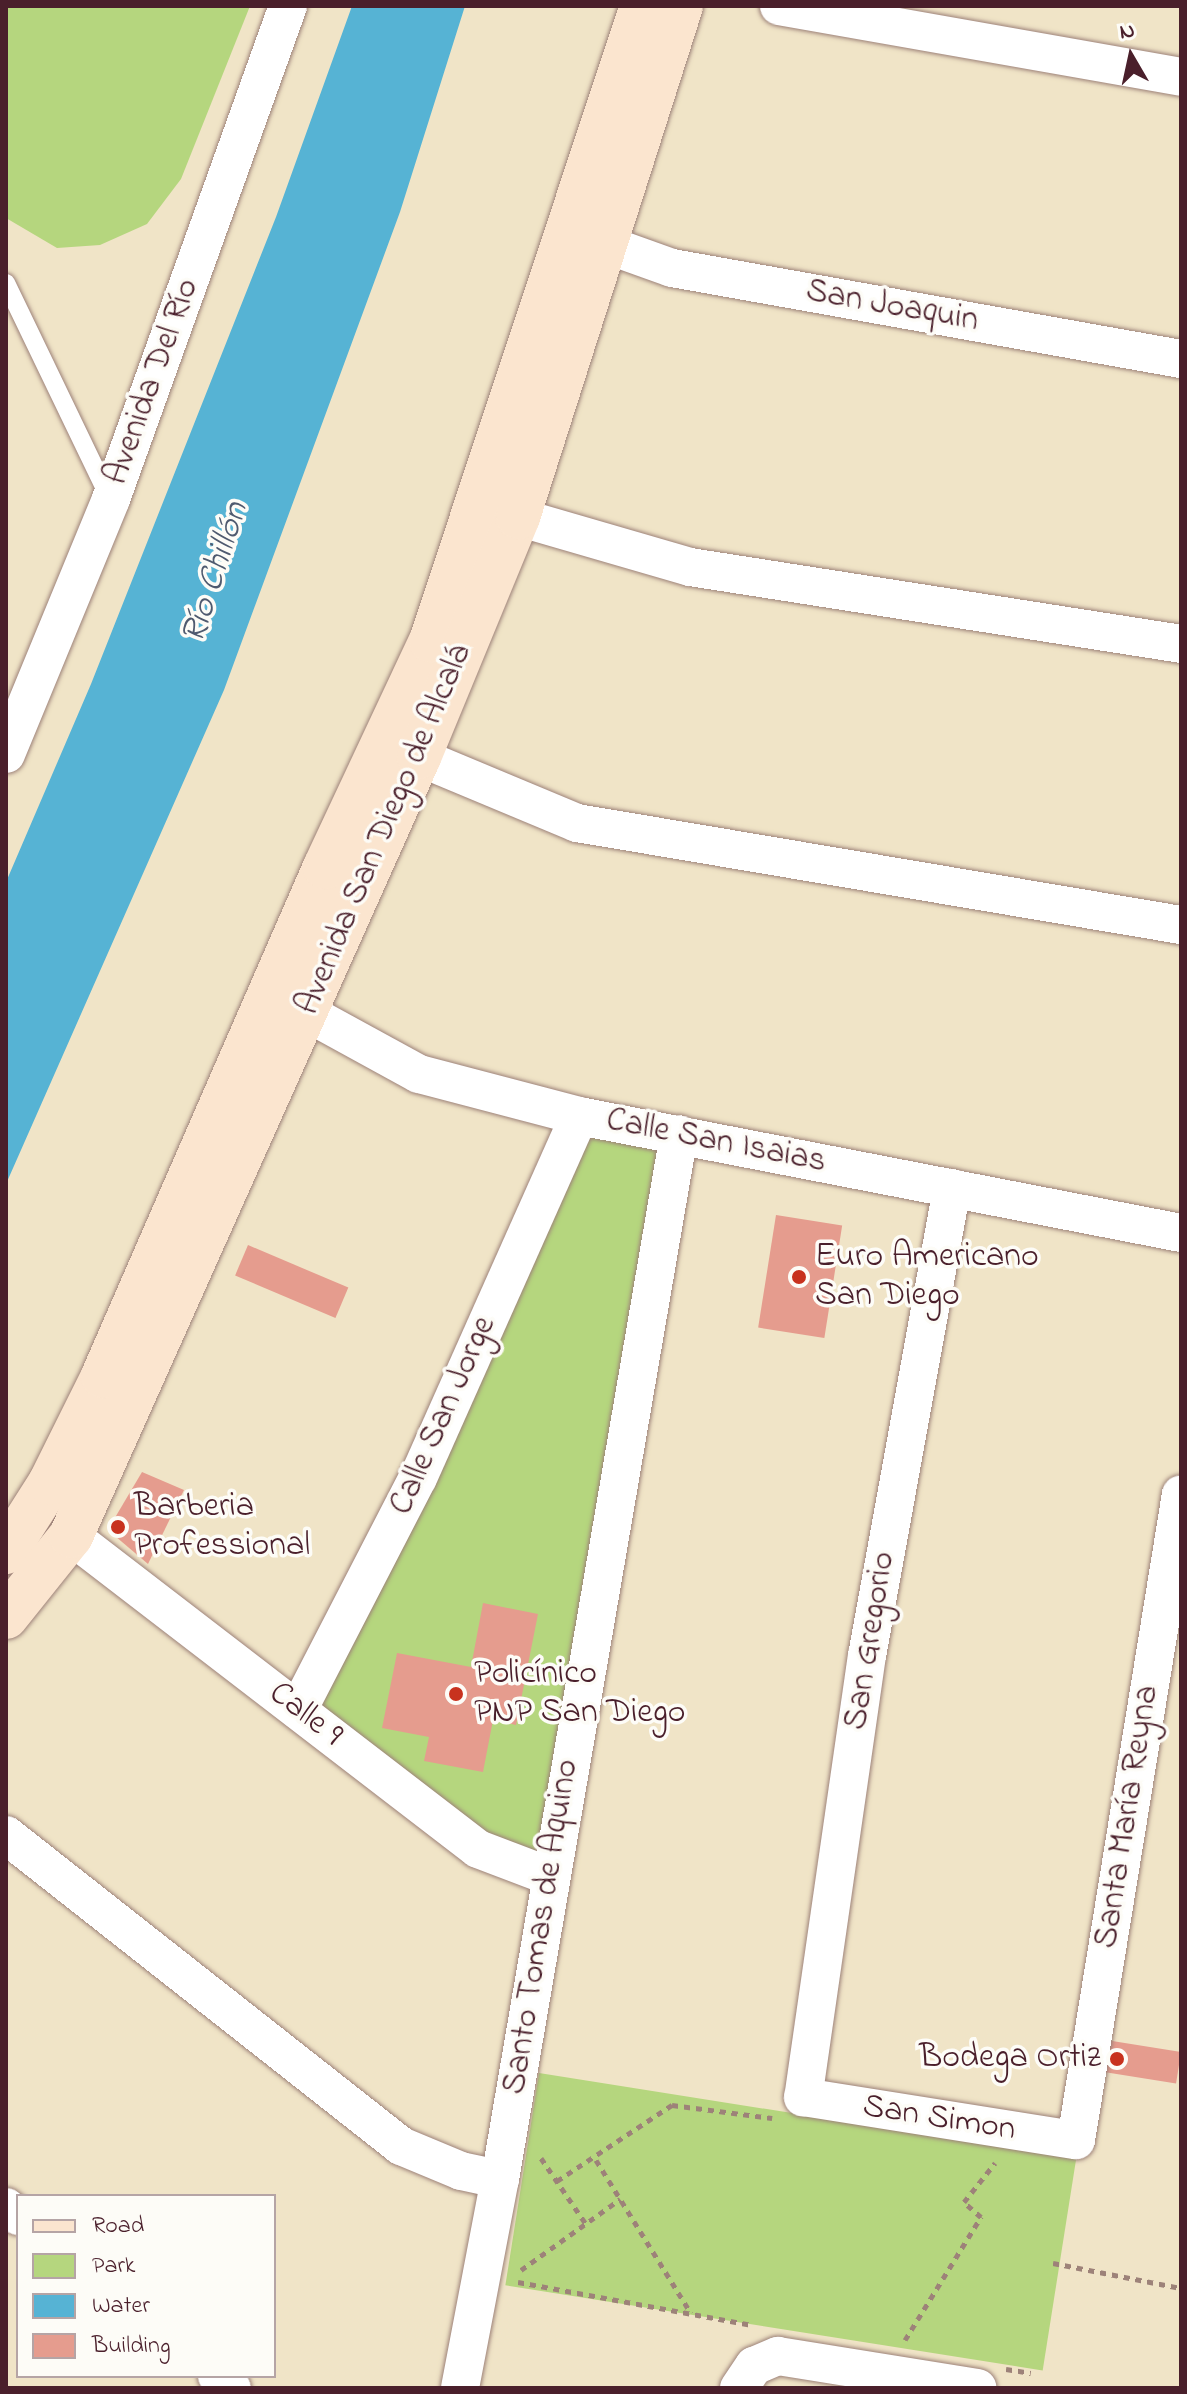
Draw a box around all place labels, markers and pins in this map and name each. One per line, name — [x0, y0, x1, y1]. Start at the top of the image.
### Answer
place label: Euro Americano San Diego — [815, 1237, 1039, 1316]
marker: Euro Americano San Diego — [790, 1268, 808, 1286]
place label: Barberia Professional — [134, 1487, 310, 1566]
marker: Barberia Professional — [109, 1518, 127, 1536]
place label: Policínico PNP San Diego — [474, 1654, 685, 1734]
marker: Policínico PNP San Diego — [445, 1683, 467, 1705]
place label: Bodega Ortiz — [919, 2039, 1101, 2079]
marker: Bodega Ortiz — [1108, 2050, 1126, 2068]

